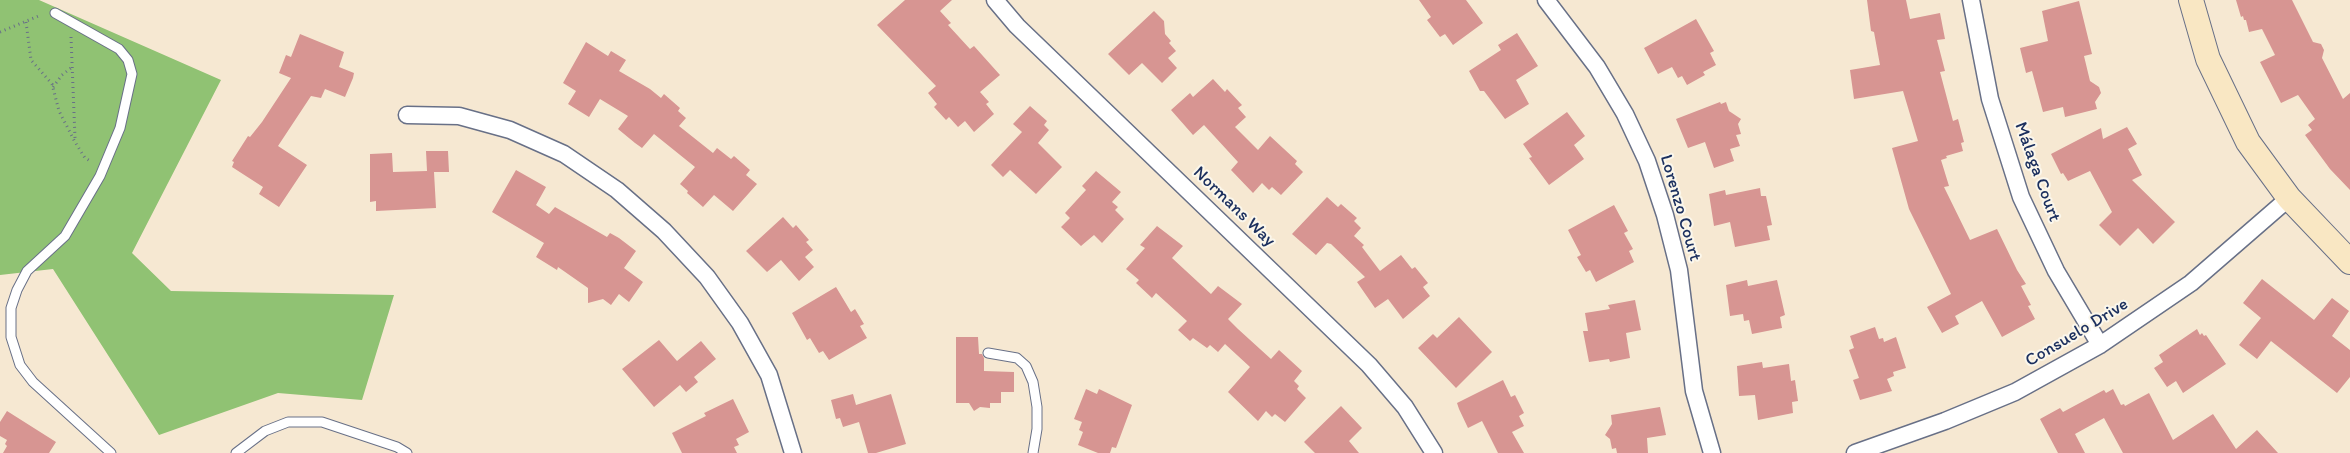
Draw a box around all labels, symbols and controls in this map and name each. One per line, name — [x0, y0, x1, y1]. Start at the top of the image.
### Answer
street label: Málaga Court — [2009, 119, 2065, 225]
street label: Lorenzo Court — [1655, 152, 1705, 264]
street label: Normans Way — [1188, 162, 1280, 252]
street label: Consuelo Drive — [2022, 294, 2132, 372]

